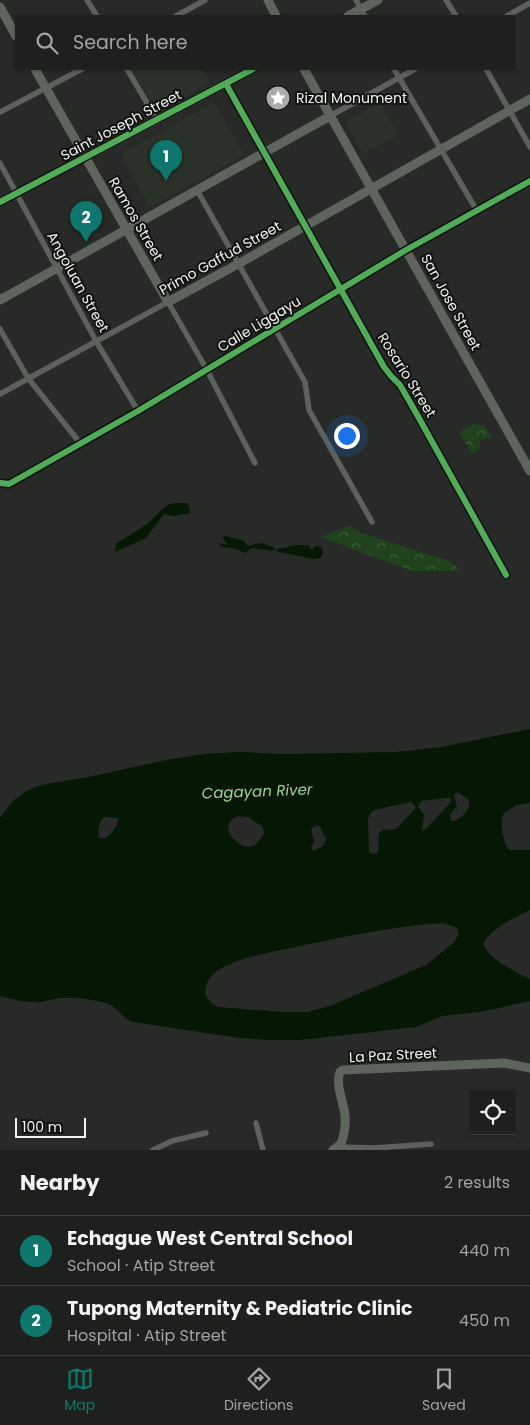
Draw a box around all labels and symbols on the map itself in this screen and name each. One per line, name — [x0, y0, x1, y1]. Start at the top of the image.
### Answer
street label: Saint Joseph Street — [57, 85, 185, 165]
place icon: Rizal Monument — [265, 85, 291, 111]
place label: Rizal Monument — [296, 88, 407, 108]
pin: 1 — [150, 140, 182, 181]
street label: Ramos Street — [104, 174, 168, 264]
pin: 2 — [70, 201, 102, 242]
street label: Primo Gaffud Street — [155, 216, 285, 300]
street label: Angoluan Street — [42, 228, 114, 336]
street label: San Jose Street — [416, 250, 486, 354]
street label: Calle Liggayu — [213, 291, 305, 357]
street label: Rosario Street — [373, 329, 441, 421]
your location — [334, 423, 360, 449]
water label: Cagayan River — [201, 779, 313, 803]
street label: La Paz Street — [349, 1043, 437, 1067]
scale bar — [15, 1115, 86, 1138]

